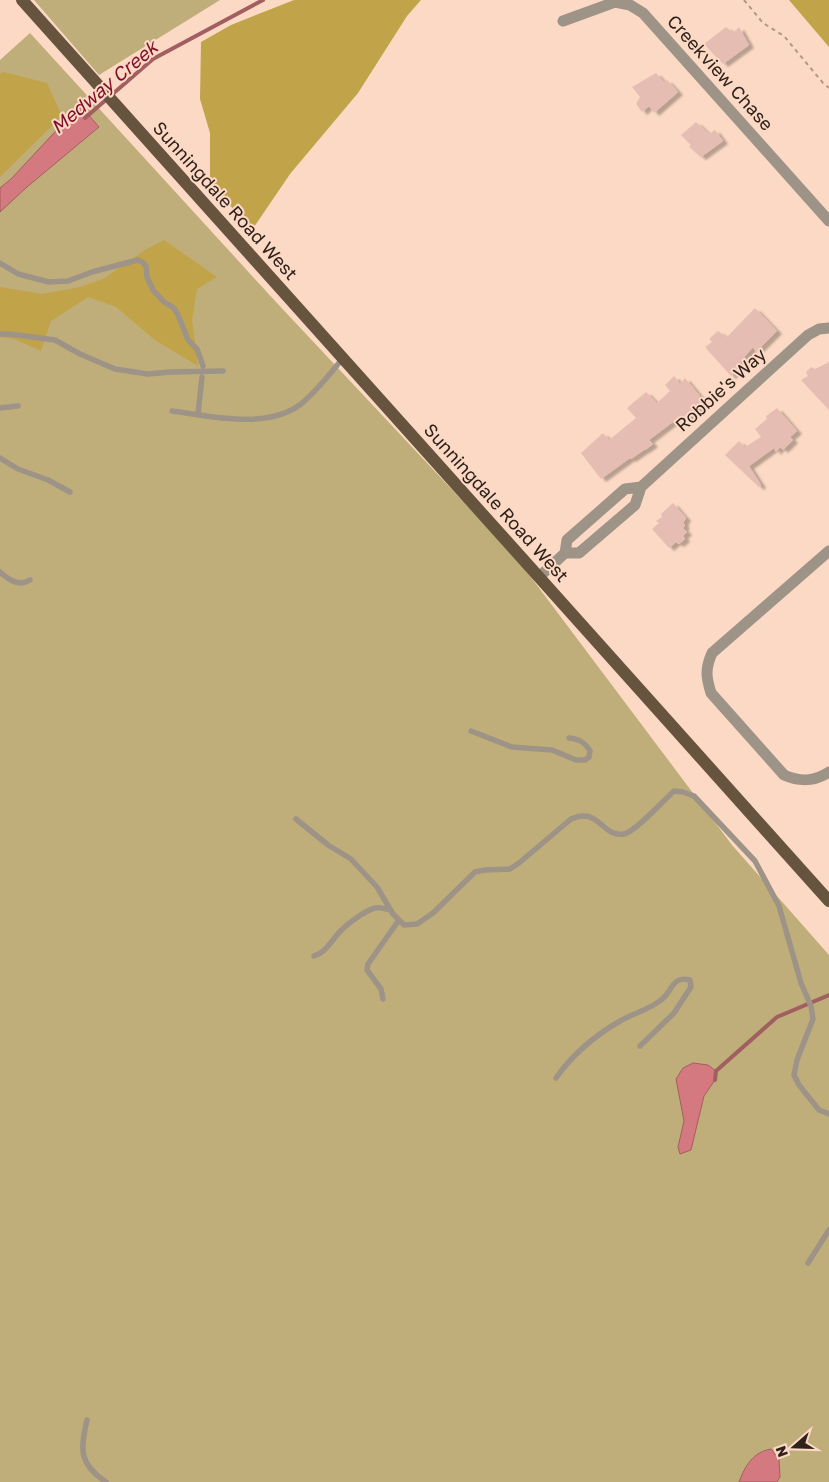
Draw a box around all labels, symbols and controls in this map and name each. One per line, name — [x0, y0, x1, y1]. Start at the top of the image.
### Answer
street label: Creekview Chase — [663, 10, 778, 135]
water label: Medway Creek — [45, 34, 164, 138]
street label: Sunningdale Road West — [149, 117, 303, 284]
street label: Robbie's Way — [670, 343, 770, 436]
street label: Sunningdale Road West — [420, 419, 574, 586]
north arrow — [769, 1422, 819, 1472]
text: N — [772, 1444, 791, 1460]

